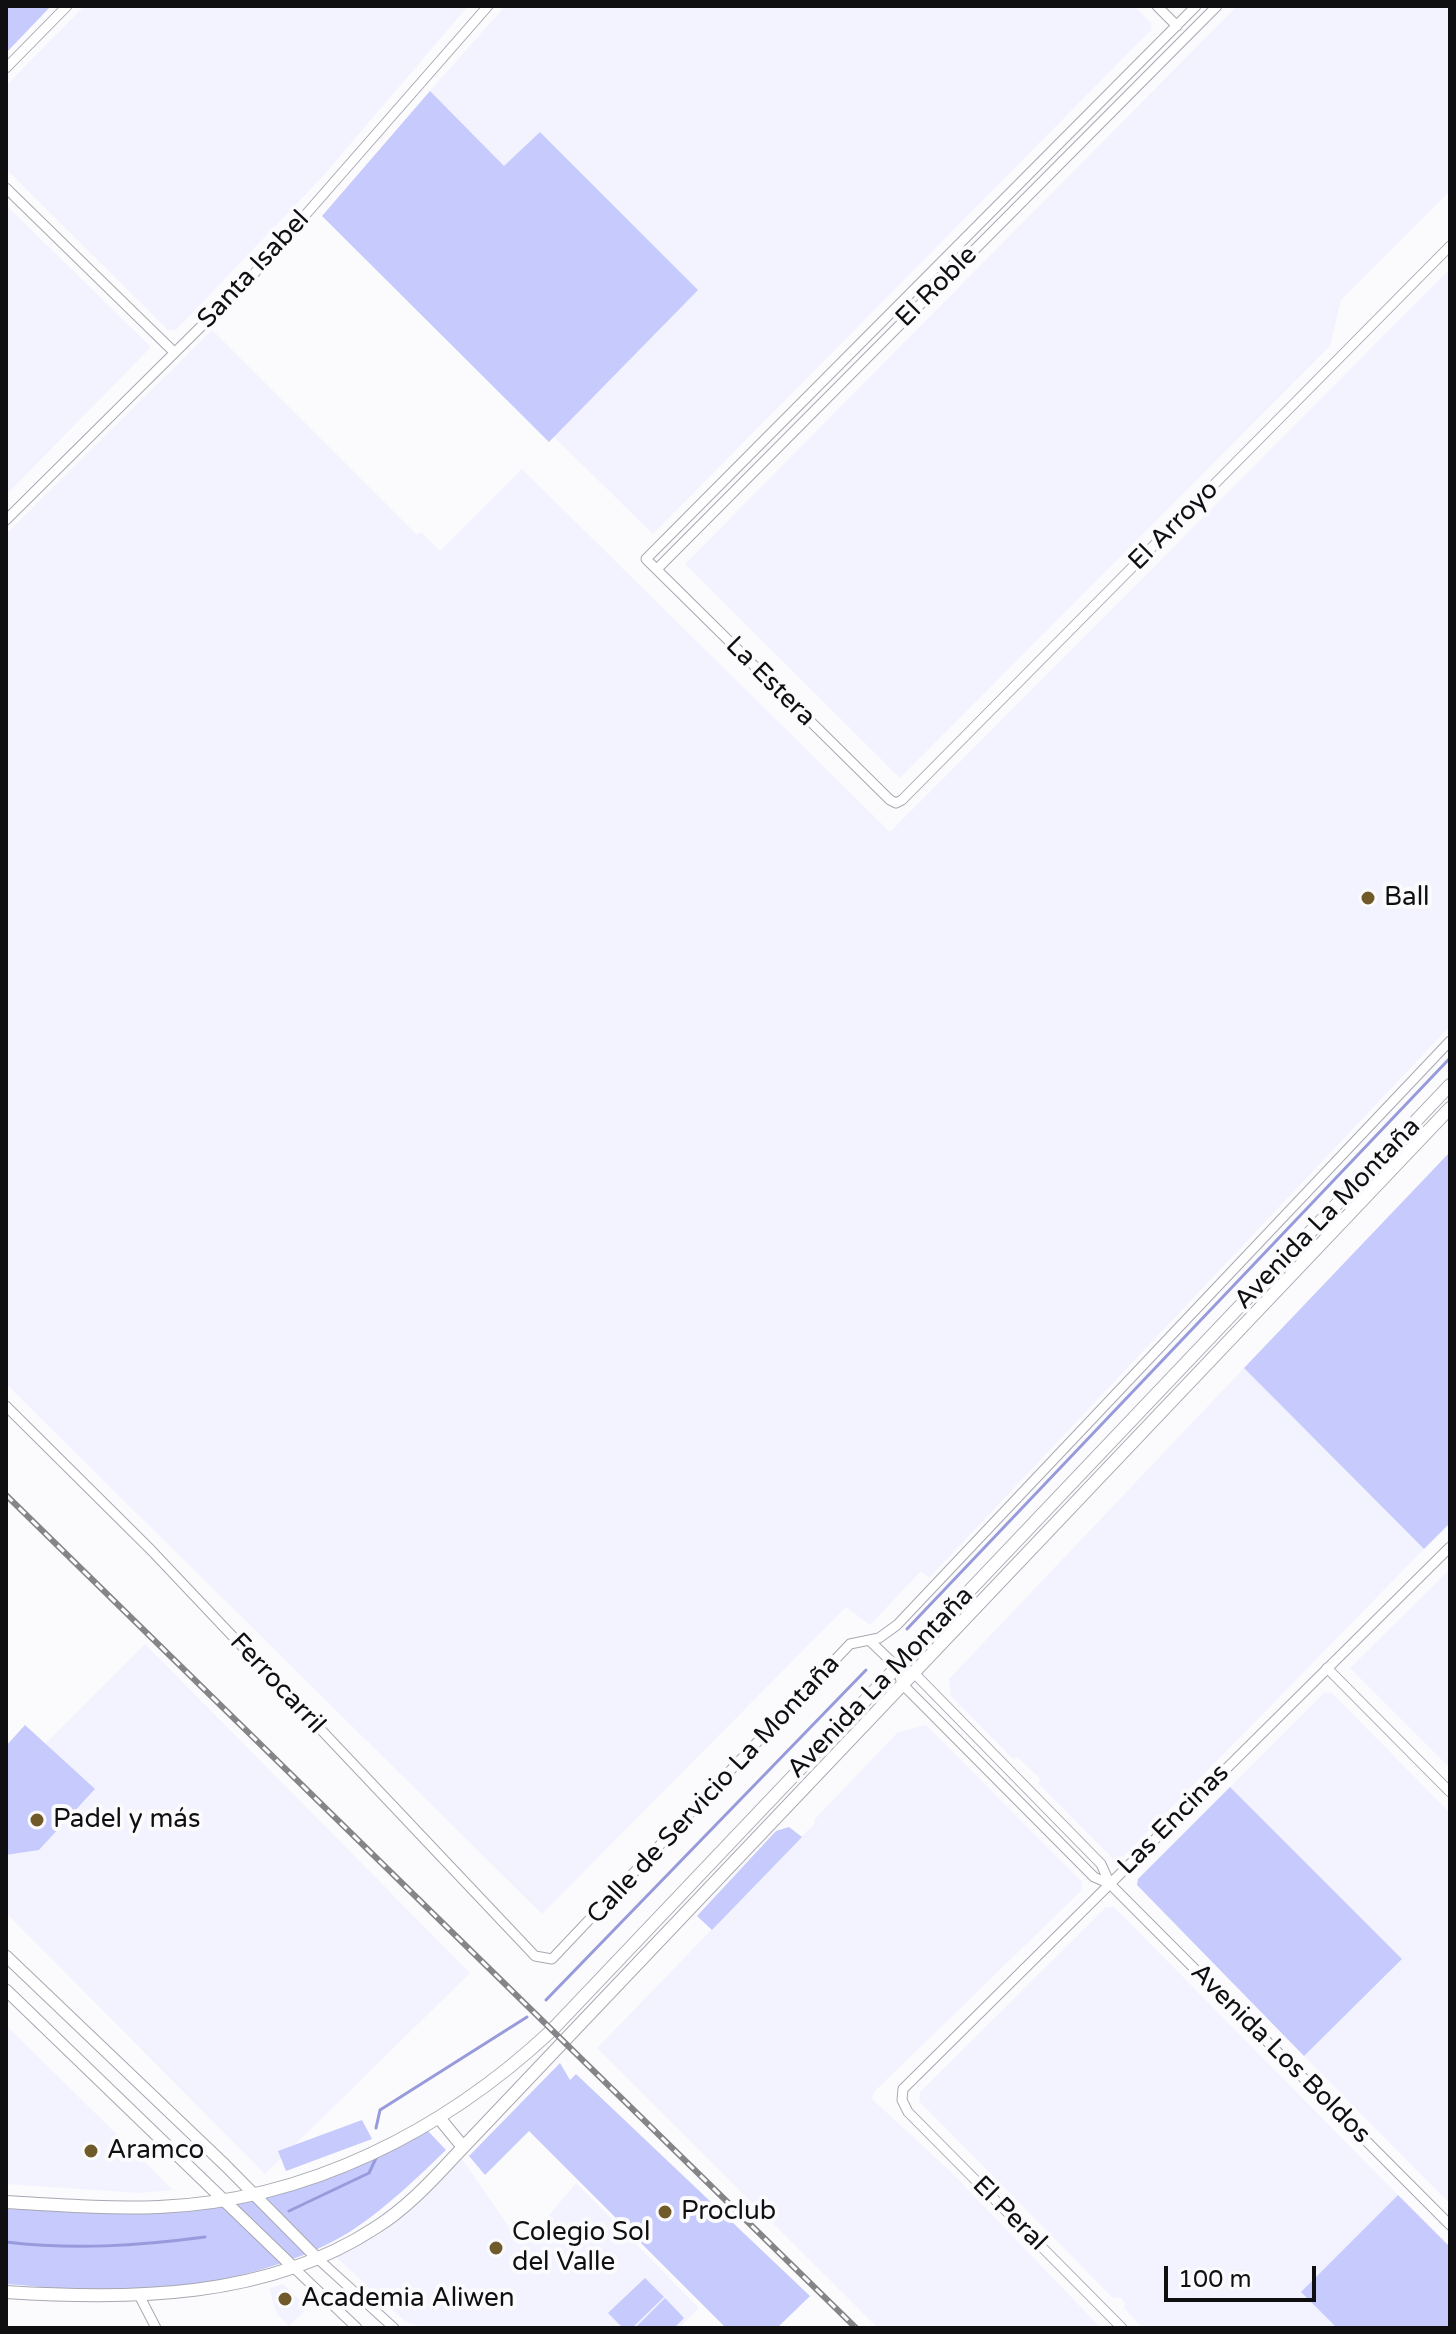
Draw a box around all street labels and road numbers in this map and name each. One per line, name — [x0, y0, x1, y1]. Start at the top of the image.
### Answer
street label: Santa Isabel — [192, 205, 316, 335]
street label: El Roble — [890, 240, 984, 334]
street label: El Arroyo — [1123, 475, 1225, 577]
street label: La Estera — [719, 631, 821, 733]
street label: Avenida La Montaña — [1228, 1112, 1428, 1316]
street label: Avenida La Montaña — [781, 1581, 981, 1785]
street label: Ferrocarril — [223, 1627, 331, 1741]
street label: Calle de Servicio La Montaña — [581, 1649, 847, 1931]
street label: Las Encinas — [1112, 1758, 1236, 1882]
street label: Avenida Los Boldos — [1183, 1957, 1377, 2151]
street label: El Peral — [965, 2170, 1053, 2258]

